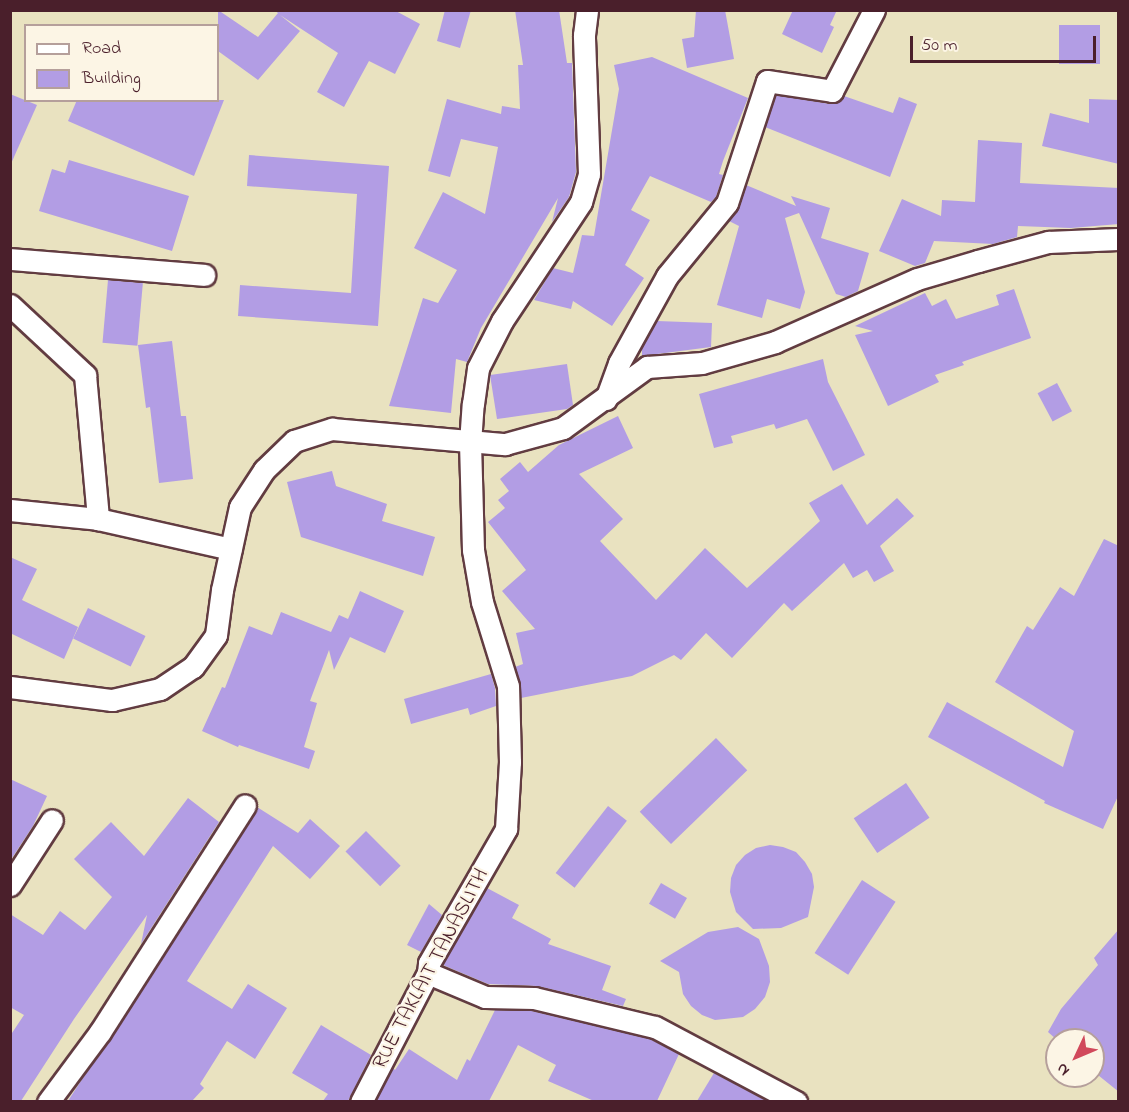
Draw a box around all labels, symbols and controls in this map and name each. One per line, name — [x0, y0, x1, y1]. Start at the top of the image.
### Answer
legend — [24, 24, 219, 102]
scale bar — [913, 24, 1099, 62]
text: 50 m — [921, 33, 958, 59]
text: Road — [82, 36, 121, 62]
text: Building — [82, 66, 141, 92]
street label: RUE TAKLAIT TANASLITH — [367, 864, 495, 1074]
north arrow — [1045, 1028, 1105, 1088]
text: N — [1051, 1057, 1076, 1081]

